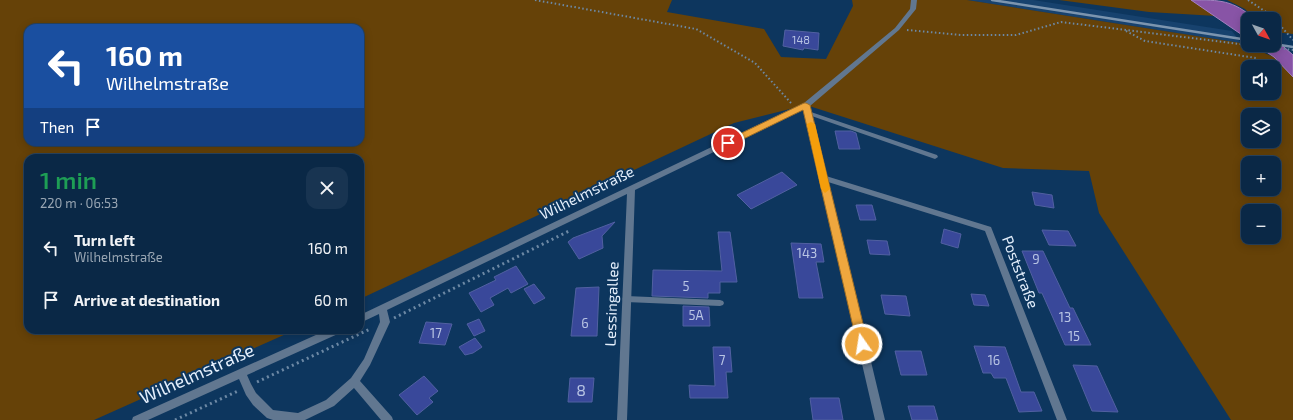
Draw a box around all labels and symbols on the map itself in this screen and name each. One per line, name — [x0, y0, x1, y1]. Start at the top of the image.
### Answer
north arrow — [1241, 12, 1281, 52]
house number: 148 — [792, 33, 810, 46]
pin — [711, 126, 745, 160]
street label: Wilhelmstraße — [537, 162, 637, 223]
street label: Poststraße — [999, 233, 1043, 311]
house number: 143 — [797, 245, 817, 261]
house number: 9 — [1032, 251, 1040, 267]
street label: Lessingallee — [601, 261, 621, 347]
house number: 5 — [683, 278, 690, 294]
house number: 5A — [688, 307, 704, 323]
house number: 13 — [1059, 309, 1071, 325]
house number: 6 — [581, 315, 589, 331]
position arrow — [841, 323, 883, 365]
house number: 17 — [430, 325, 442, 341]
house number: 15 — [1068, 328, 1080, 344]
street label: Wilhelmstraße — [136, 338, 257, 408]
house number: 7 — [719, 352, 726, 368]
house number: 16 — [988, 352, 1000, 368]
house number: 8 — [576, 380, 586, 399]

